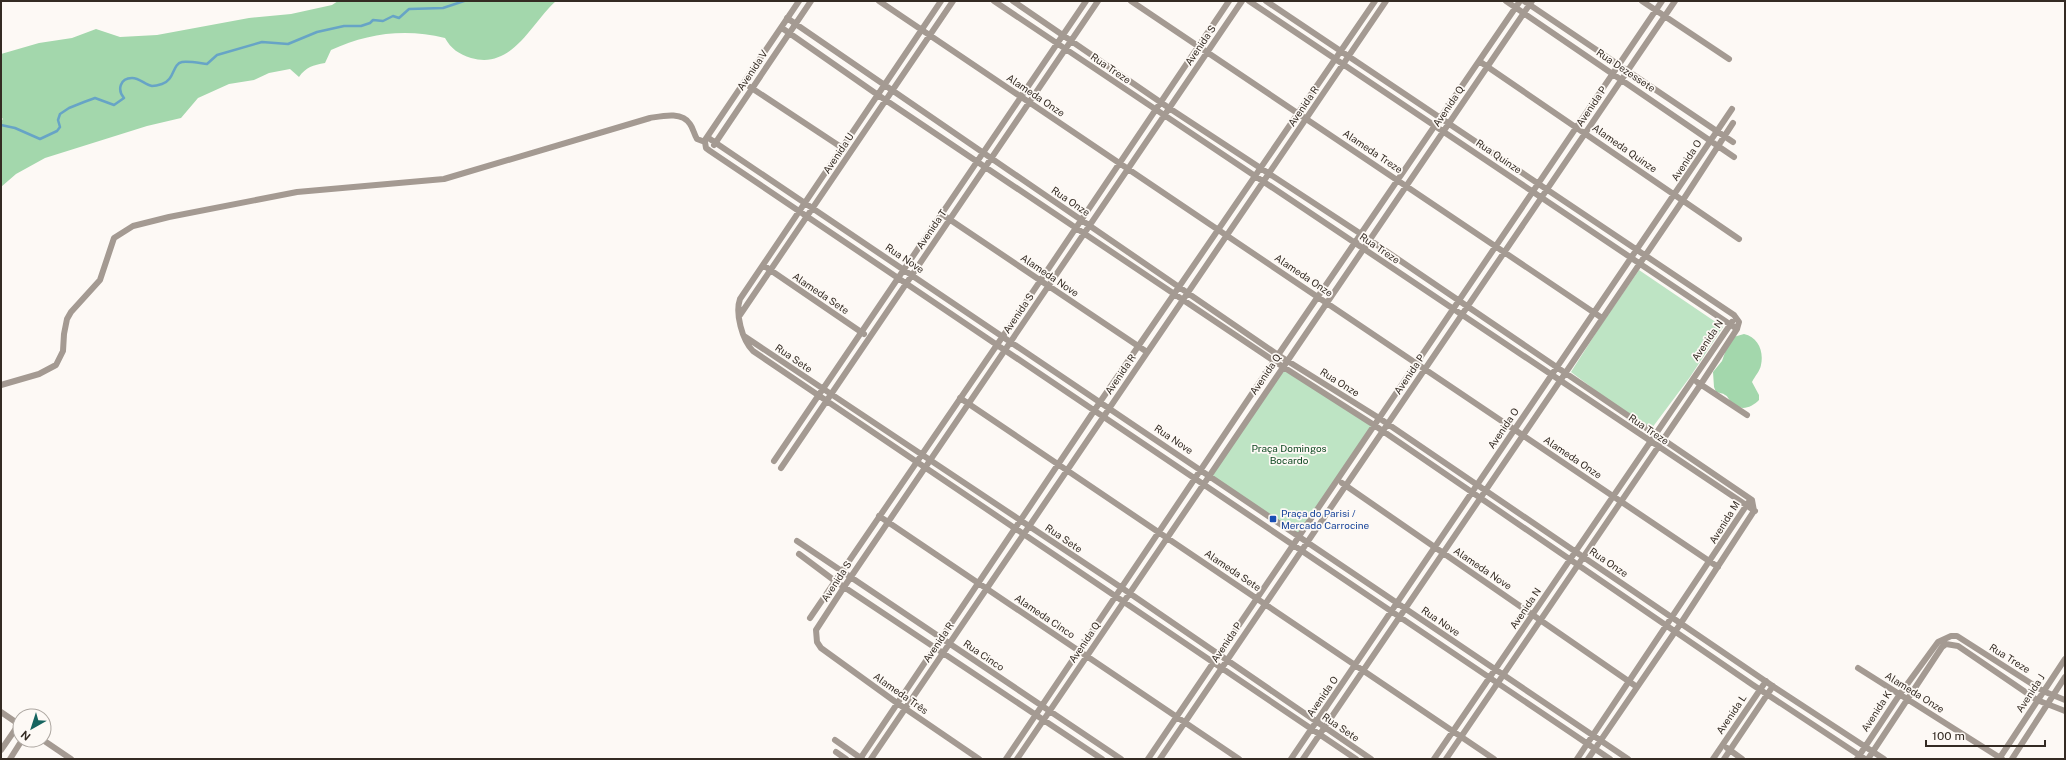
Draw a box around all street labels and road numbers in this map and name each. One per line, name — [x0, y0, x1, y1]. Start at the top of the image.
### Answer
street label: Avenida S — [1182, 22, 1218, 67]
street label: Rua Dezessete — [1594, 46, 1658, 94]
street label: Avenida V — [734, 47, 770, 92]
street label: Rua Treze — [1089, 50, 1134, 86]
street label: Alameda Onze — [1005, 71, 1068, 119]
street label: Avenida R — [1285, 83, 1321, 128]
street label: Avenida Q — [1430, 83, 1466, 129]
street label: Avenida P — [1573, 83, 1609, 128]
street label: Alameda Quinze — [1590, 121, 1660, 175]
street label: Alameda Treze — [1341, 127, 1405, 176]
street label: Avenida U — [820, 130, 856, 176]
street label: Rua Quinze — [1474, 136, 1524, 176]
street label: Avenida O — [1668, 137, 1704, 183]
street label: Rua Onze — [1049, 184, 1093, 218]
street label: Avenida T — [913, 207, 949, 251]
street label: Rua Treze — [1358, 230, 1403, 266]
street label: Rua Nove — [883, 241, 927, 275]
street label: Alameda Nove — [1019, 251, 1082, 299]
street label: Alameda Onze — [1273, 251, 1336, 299]
street label: Alameda Sete — [791, 270, 852, 316]
street label: Avenida S — [1000, 290, 1036, 335]
street label: Avenida N — [1689, 317, 1725, 363]
street label: Rua Sete — [773, 341, 815, 375]
street label: Avenida R — [1102, 351, 1138, 396]
street label: Avenida Q — [1247, 351, 1283, 397]
street label: Avenida P — [1391, 351, 1427, 396]
street label: Rua Onze — [1318, 365, 1362, 399]
street label: Avenida O — [1485, 405, 1521, 451]
street label: Rua Treze — [1627, 411, 1672, 447]
street label: Rua Nove — [1152, 422, 1196, 456]
street label: Alameda Onze — [1542, 433, 1605, 481]
street label: Avenida M — [1706, 498, 1742, 546]
street label: Rua Sete — [1043, 521, 1085, 555]
street label: Alameda Nove — [1452, 544, 1515, 592]
street label: Rua Onze — [1587, 545, 1631, 579]
street label: Alameda Sete — [1203, 547, 1264, 593]
street label: Avenida S — [818, 558, 854, 604]
street label: Avenida N — [1507, 585, 1543, 631]
street label: Alameda Cinco — [1013, 591, 1078, 641]
street label: Rua Nove — [1419, 604, 1463, 638]
street label: Avenida R — [920, 619, 956, 664]
street label: Avenida Q — [1066, 619, 1102, 665]
street label: Avenida P — [1208, 619, 1244, 664]
street label: Rua Cinco — [961, 637, 1007, 673]
street label: Rua Treze — [1987, 641, 2033, 675]
street label: Alameda Onze — [1883, 669, 1947, 715]
street label: Alameda Três — [871, 670, 931, 716]
street label: Avenida J — [2013, 672, 2047, 714]
street label: Avenida O — [1304, 673, 1340, 719]
street label: Avenida K — [1858, 688, 1894, 734]
street label: Avenida L — [1713, 692, 1749, 736]
street label: Rua Sete — [1320, 710, 1362, 744]

